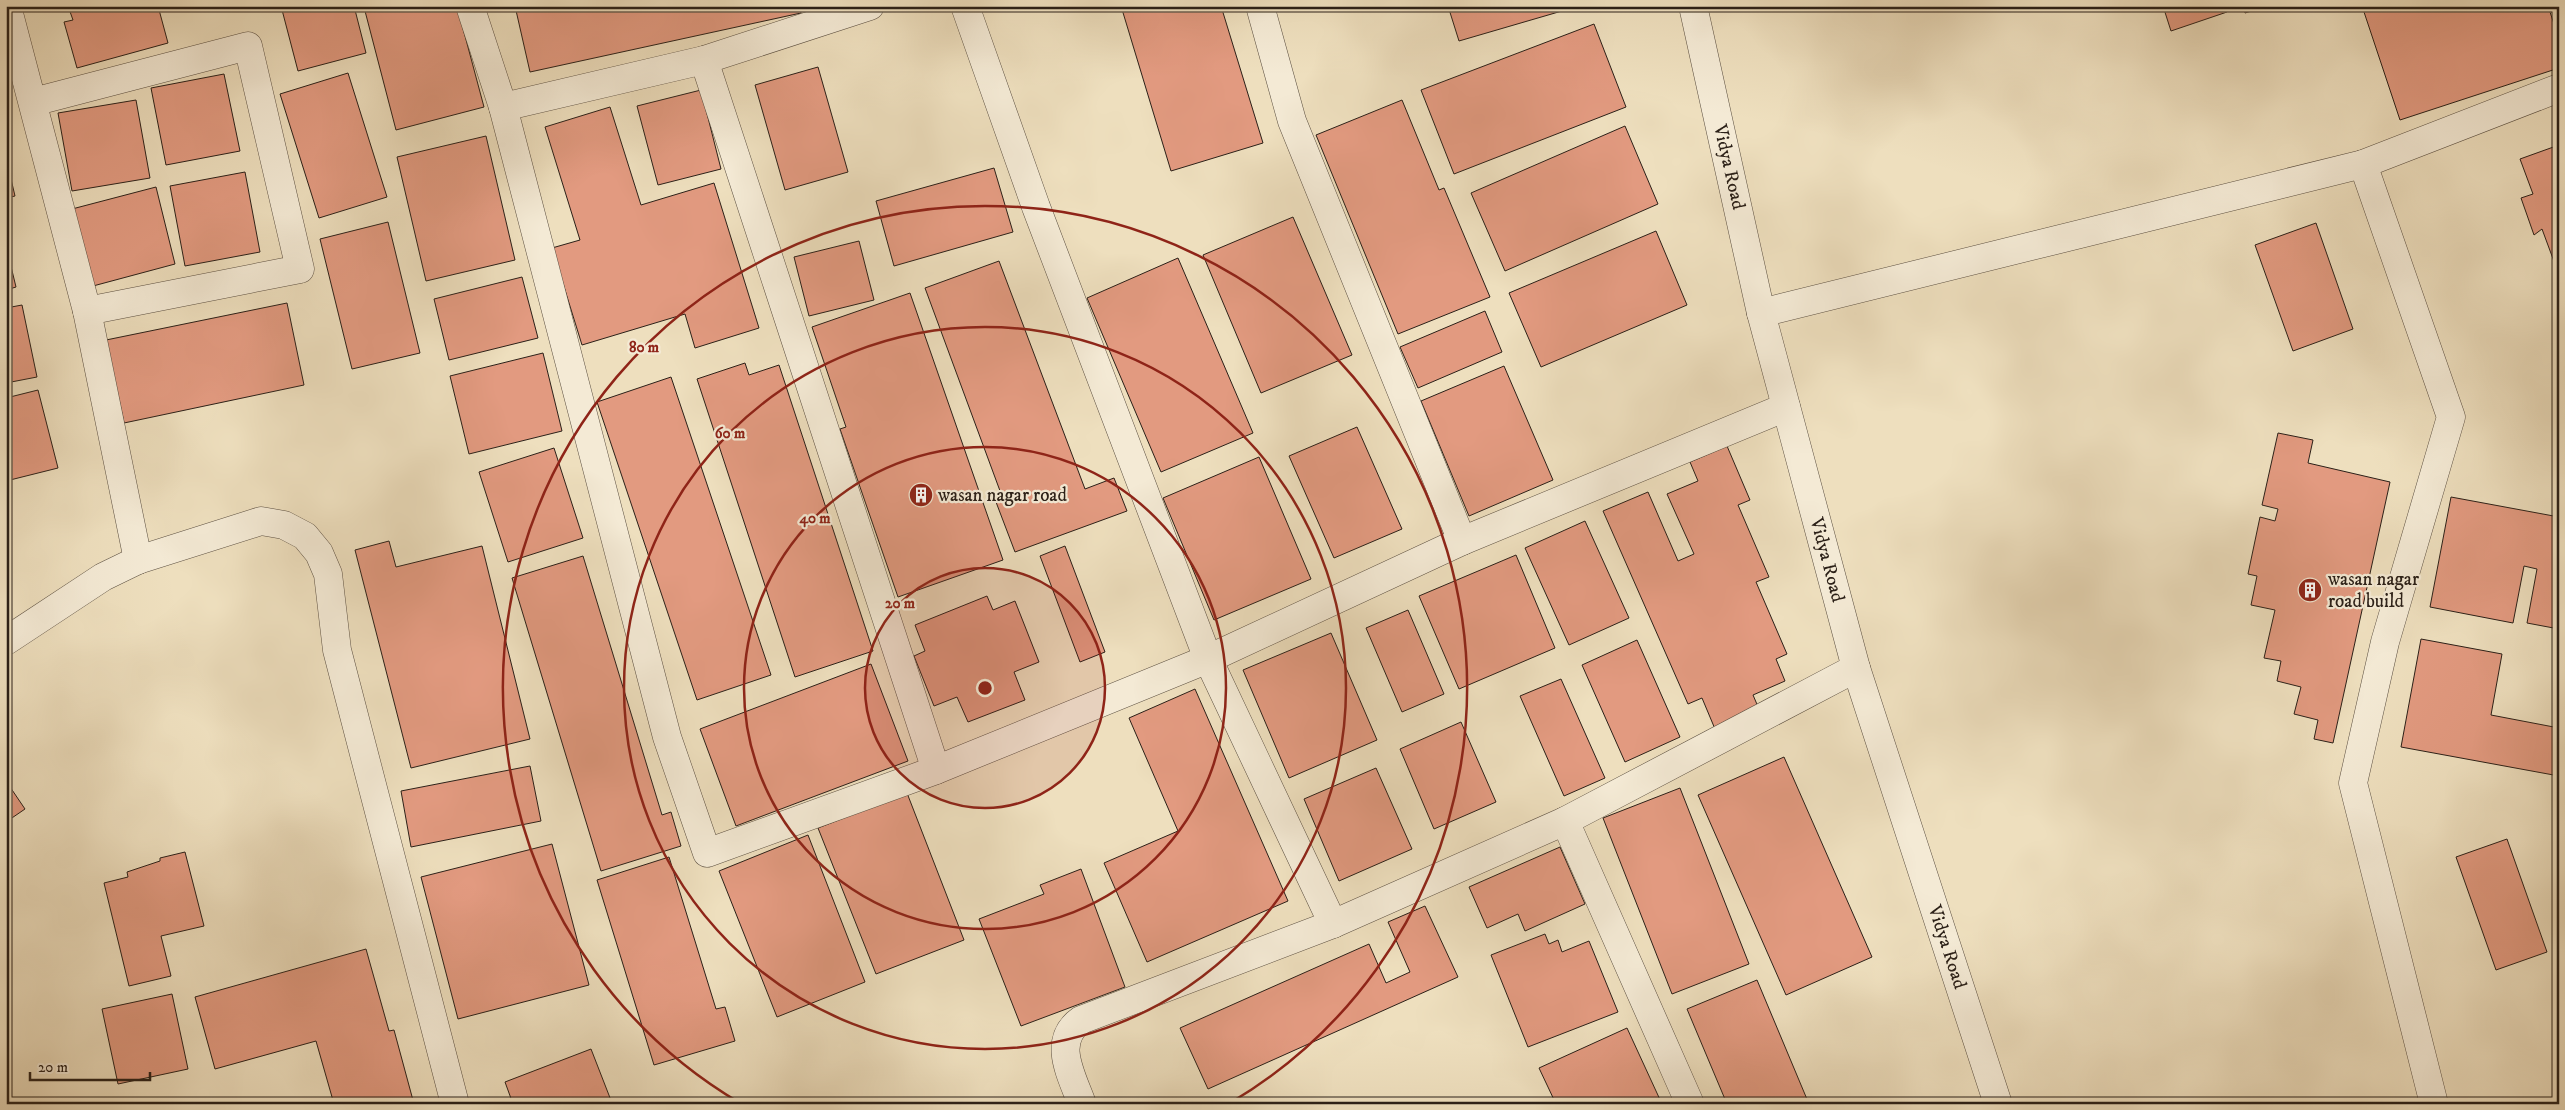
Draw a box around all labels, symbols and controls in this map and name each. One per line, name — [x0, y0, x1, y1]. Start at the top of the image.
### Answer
street label: Vidya Road — [1708, 121, 1750, 212]
text: 80 m — [629, 338, 660, 357]
text: 60 m — [715, 424, 746, 443]
building icon: wasan nagar road — [908, 482, 934, 508]
place label: wasan nagar road — [937, 484, 1067, 507]
text: 40 m — [798, 509, 831, 528]
street label: Vidya Road — [1804, 514, 1849, 605]
place label: wasan nagar road build — [2327, 568, 2419, 613]
building icon: wasan nagar road build — [2297, 577, 2323, 603]
text: 20 m — [885, 594, 916, 613]
centre of rings — [976, 679, 994, 697]
street label: Vidya Road — [1922, 901, 1971, 992]
scale bar — [30, 1050, 150, 1082]
text: 20 m — [38, 1058, 68, 1077]

